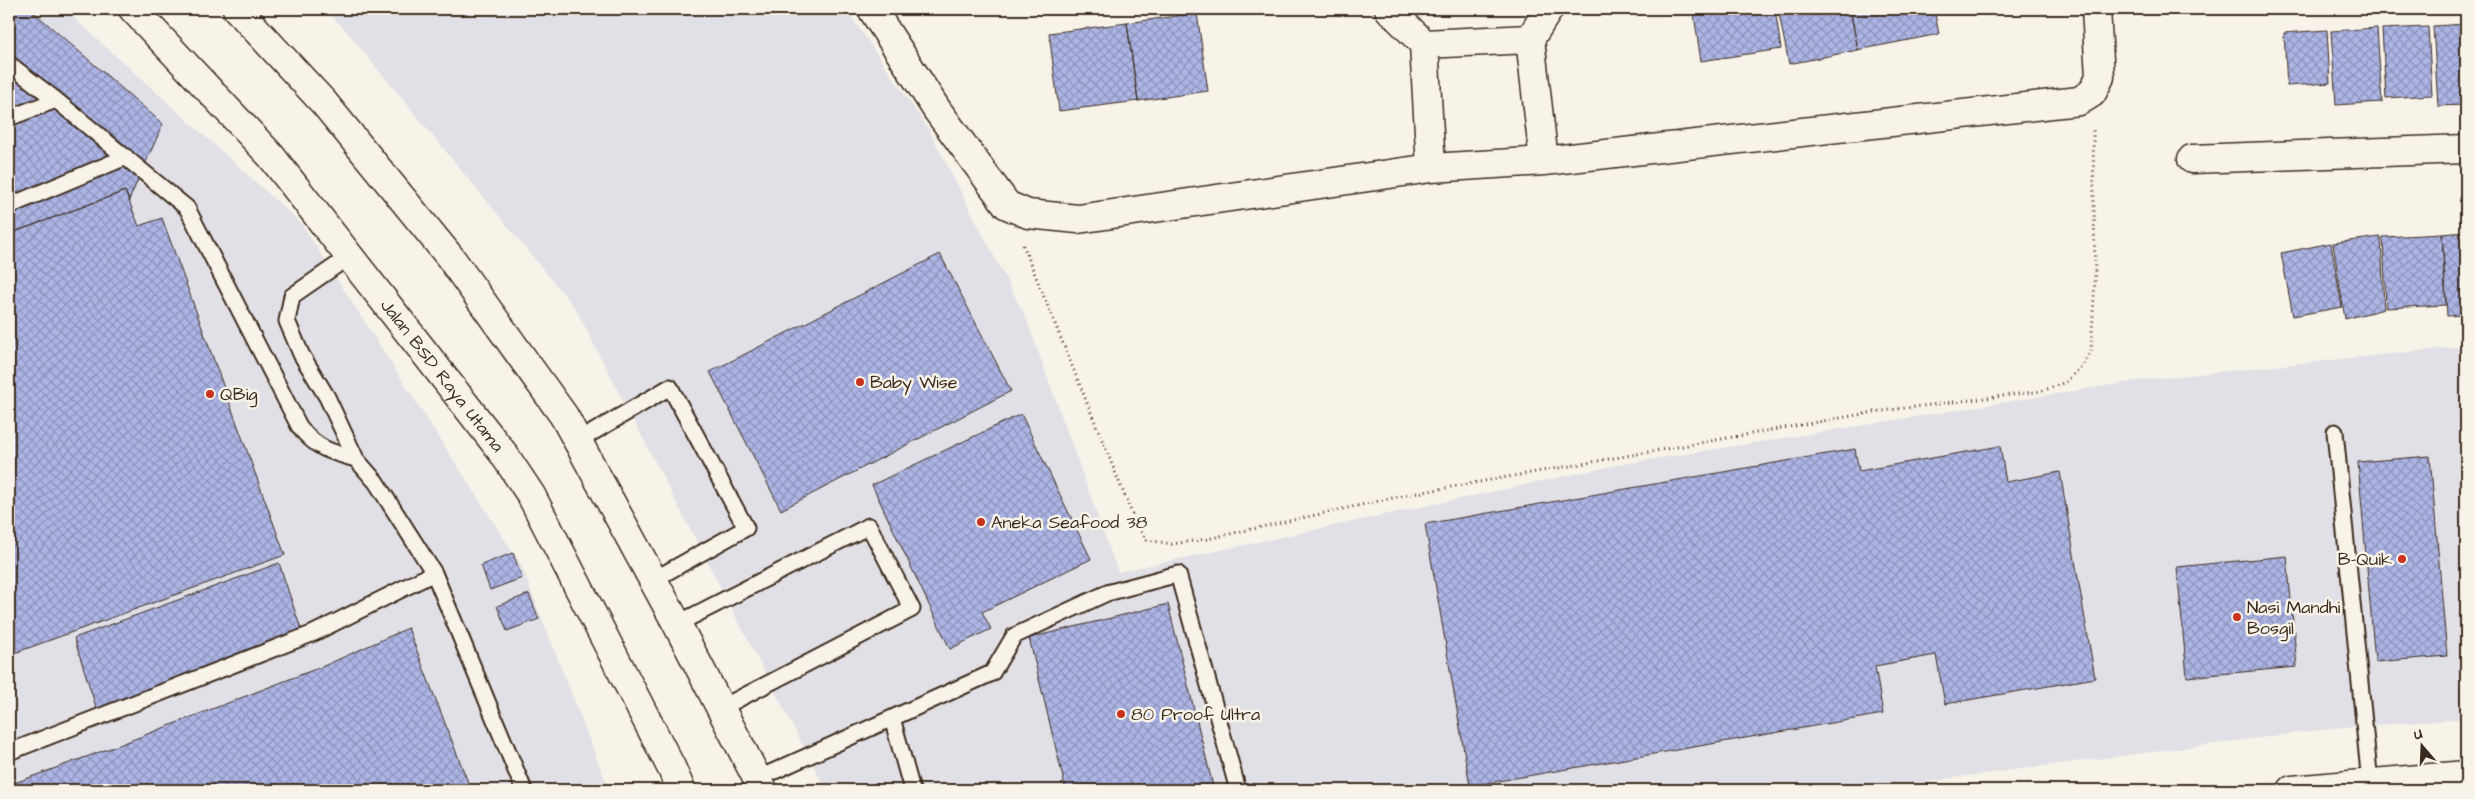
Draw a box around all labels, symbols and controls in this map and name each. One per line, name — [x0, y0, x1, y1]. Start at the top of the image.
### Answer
street label: Jalan BSD Raya Utama — [374, 294, 510, 458]
place label: Baby Wise — [870, 370, 958, 396]
marker: Baby Wise — [854, 376, 866, 388]
place label: QBig — [220, 382, 258, 408]
marker: QBig — [204, 388, 216, 400]
place label: Aneka Seafood 38 — [991, 510, 1148, 535]
marker: Aneka Seafood 38 — [975, 516, 987, 528]
place label: B-Quik — [2338, 547, 2392, 572]
marker: B-Quik — [2396, 553, 2408, 565]
place label: Nasi Mandhi Bosgil — [2247, 595, 2341, 642]
marker: Nasi Mandhi Bosgil — [2231, 611, 2243, 623]
place label: 80 Proof Ultra — [1131, 702, 1260, 727]
marker: 80 Proof Ultra — [1115, 708, 1127, 720]
north arrow — [2398, 722, 2448, 772]
text: U — [2411, 724, 2425, 745]

